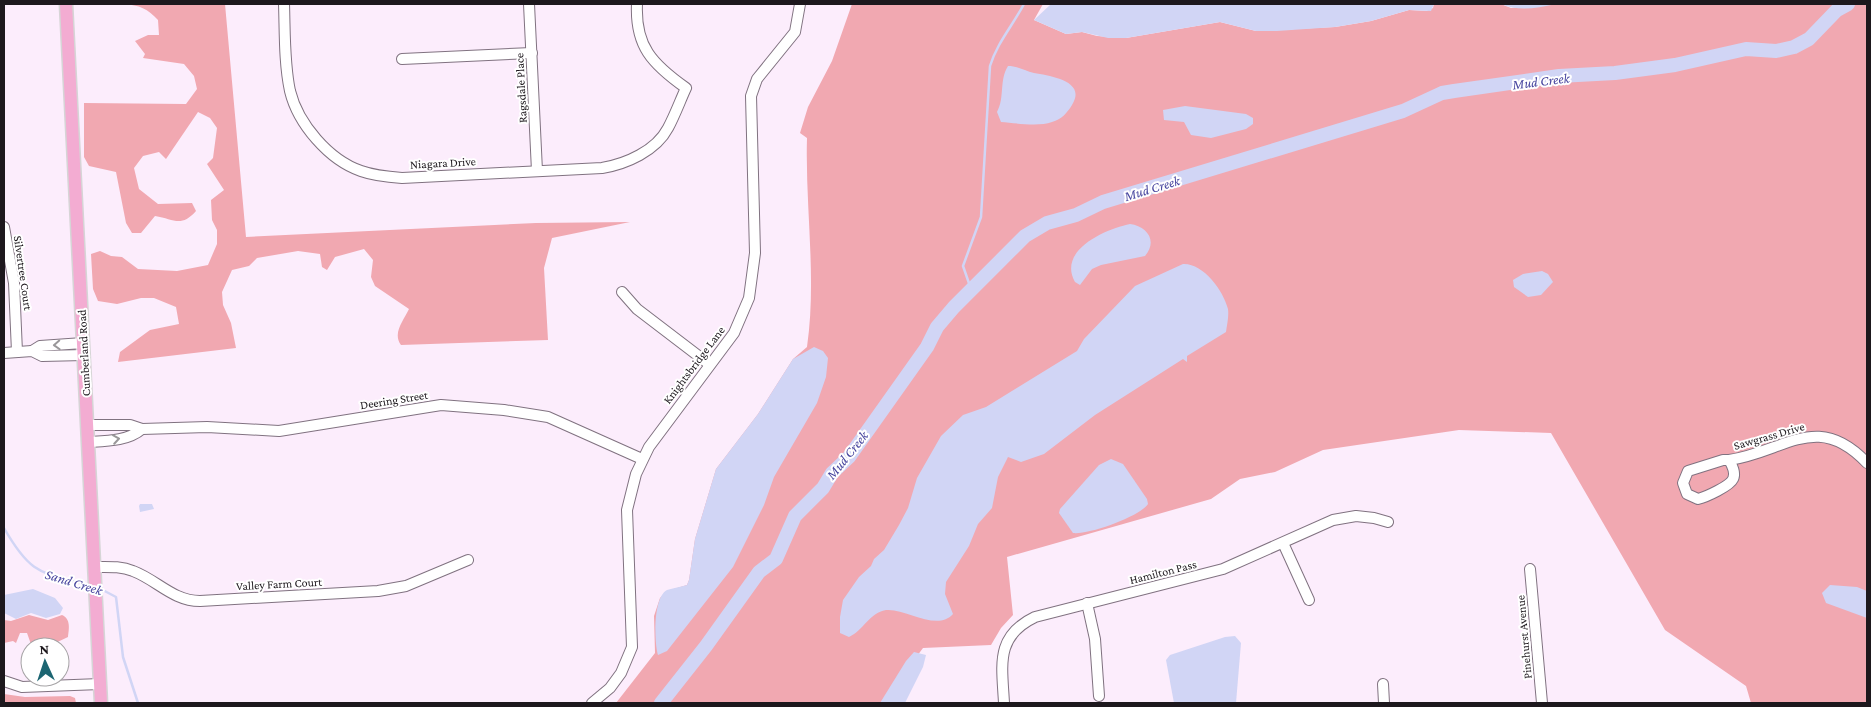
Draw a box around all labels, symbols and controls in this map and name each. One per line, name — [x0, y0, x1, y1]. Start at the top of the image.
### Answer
street label: Ragsdale Place — [512, 53, 530, 123]
water label: Mud Creek — [1511, 69, 1571, 93]
street label: Niagara Drive — [410, 154, 476, 172]
water label: Mud Creek — [1121, 172, 1183, 204]
street label: Silvertree Court — [11, 235, 35, 312]
street label: Cumberland Road — [75, 309, 93, 397]
street label: Knightsbridge Lane — [660, 323, 728, 407]
one-way arrow — [53, 339, 61, 350]
street label: Deering Street — [359, 388, 430, 412]
street label: Sawgrass Drive — [1732, 419, 1806, 453]
water label: Mud Creek — [822, 427, 872, 483]
one-way arrow — [113, 434, 121, 445]
street label: Hamilton Pass — [1128, 557, 1198, 587]
water label: Sand Creek — [43, 566, 105, 599]
street label: Valley Farm Court — [236, 575, 323, 593]
street label: Pinehurst Avenue — [1513, 594, 1535, 680]
north arrow — [20, 637, 70, 687]
text: N — [39, 641, 50, 657]

